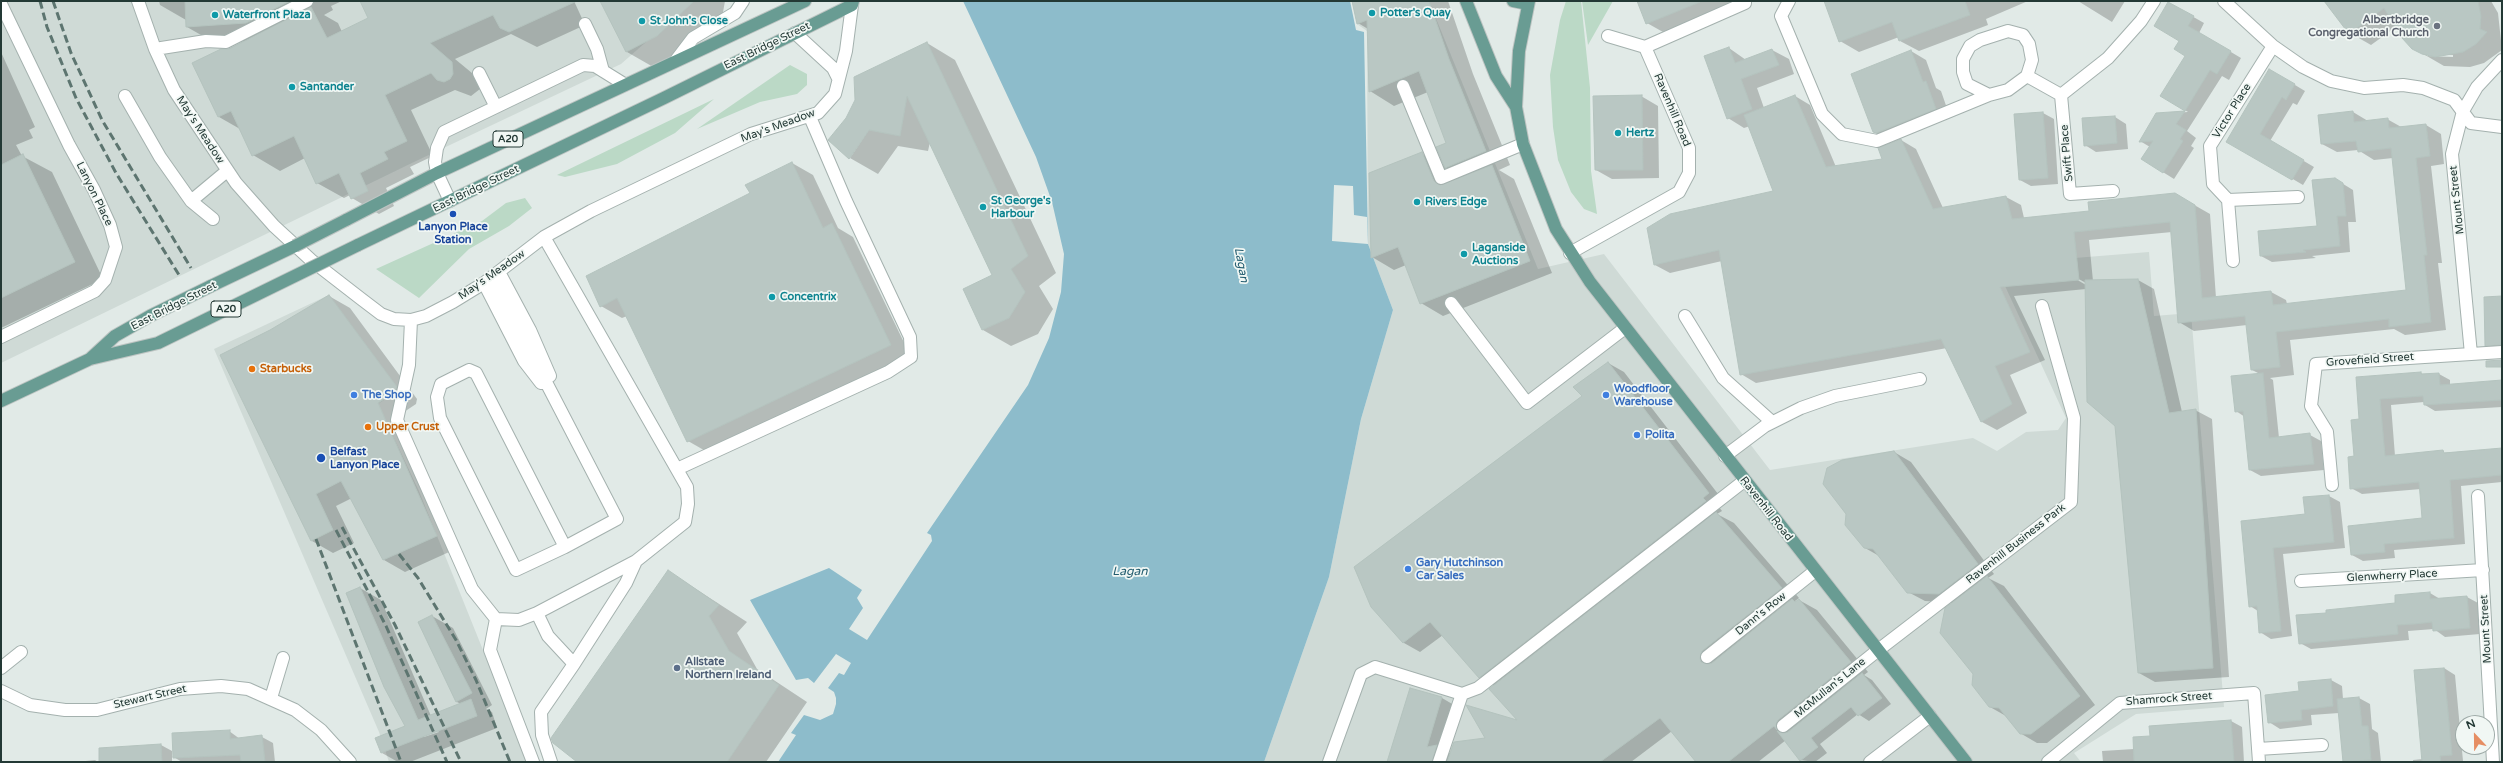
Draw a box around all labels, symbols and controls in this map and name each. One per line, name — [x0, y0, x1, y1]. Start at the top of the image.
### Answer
place label: Potter's Quay — [1380, 6, 1451, 20]
place label: Waterfront Plaza — [223, 8, 311, 22]
marker: Potter's Quay — [1367, 8, 1377, 18]
marker: Waterfront Plaza — [210, 10, 220, 20]
place label: Albertbridge Congregational Church — [2308, 13, 2429, 39]
place label: St John's Close — [650, 14, 728, 28]
marker: St John's Close — [637, 16, 647, 26]
street label: East Bridge Street — [722, 19, 812, 73]
marker: Albertbridge Congregational Church — [2432, 21, 2442, 31]
street label: Ravenhill Road — [1651, 72, 1693, 148]
place label: Santander — [300, 80, 354, 94]
street label: Victor Place — [2210, 81, 2254, 141]
marker: Santander — [287, 82, 297, 92]
street label: May's Meadow — [173, 94, 227, 166]
street label: May's Meadow — [739, 106, 817, 146]
street label: Swift Place — [2058, 124, 2076, 182]
place label: Hertz — [1626, 126, 1654, 140]
marker: Hertz — [1613, 128, 1623, 138]
road number: A20 — [493, 131, 523, 147]
street label: Lanyon Place — [73, 160, 115, 228]
street label: East Bridge Street — [431, 162, 521, 216]
street label: Mount Street — [2447, 165, 2467, 235]
place label: St George's Harbour — [991, 194, 1051, 220]
place label: Rivers Edge — [1425, 195, 1487, 209]
marker: Rivers Edge — [1412, 197, 1422, 207]
marker: St George's Harbour — [978, 202, 988, 212]
marker: Lanyon Place Station — [448, 209, 458, 219]
place label: Lanyon Place Station — [418, 220, 488, 246]
place label: Laganside Auctions — [1472, 241, 1526, 267]
water label: Lagan — [1231, 246, 1251, 284]
street label: May's Meadow — [456, 247, 528, 303]
marker: Laganside Auctions — [1459, 249, 1469, 259]
street label: East Bridge Street — [129, 279, 219, 333]
place label: Concentrix — [780, 290, 837, 304]
marker: Concentrix — [767, 292, 777, 302]
road number: A20 — [211, 301, 241, 317]
street label: Grovefield Street — [2326, 350, 2414, 370]
place label: Starbucks — [260, 362, 312, 376]
marker: Starbucks — [247, 364, 257, 374]
place label: Woodfloor Warehouse — [1614, 382, 1673, 408]
place label: The Shop — [362, 388, 411, 402]
marker: The Shop — [349, 390, 359, 400]
marker: Woodfloor Warehouse — [1601, 390, 1611, 400]
place label: Upper Crust — [376, 420, 439, 434]
marker: Upper Crust — [363, 422, 373, 432]
place label: Polita — [1645, 428, 1675, 442]
marker: Polita — [1632, 430, 1642, 440]
place label: Belfast Lanyon Place — [330, 445, 399, 471]
marker: Belfast Lanyon Place — [315, 452, 327, 464]
street label: Ravenhill Road — [1737, 474, 1795, 544]
street label: Ravenhill Business Park — [1964, 501, 2068, 587]
place label: Gary Hutchinson Car Sales — [1416, 556, 1503, 582]
marker: Gary Hutchinson Car Sales — [1403, 564, 1413, 574]
water label: Lagan — [1112, 565, 1148, 579]
street label: Glenwherry Place — [2346, 567, 2438, 585]
street label: Dann's Row — [1733, 590, 1789, 638]
street label: Mount Street — [2478, 594, 2494, 664]
place label: Allstate Northern Ireland — [685, 655, 771, 681]
street label: McMullan's Lane — [1792, 655, 1868, 721]
marker: Allstate Northern Ireland — [672, 663, 682, 673]
street label: Stewart Street — [112, 682, 188, 712]
street label: Shamrock Street — [2125, 689, 2213, 709]
north arrow — [2455, 715, 2495, 755]
text: N — [2464, 717, 2477, 732]

